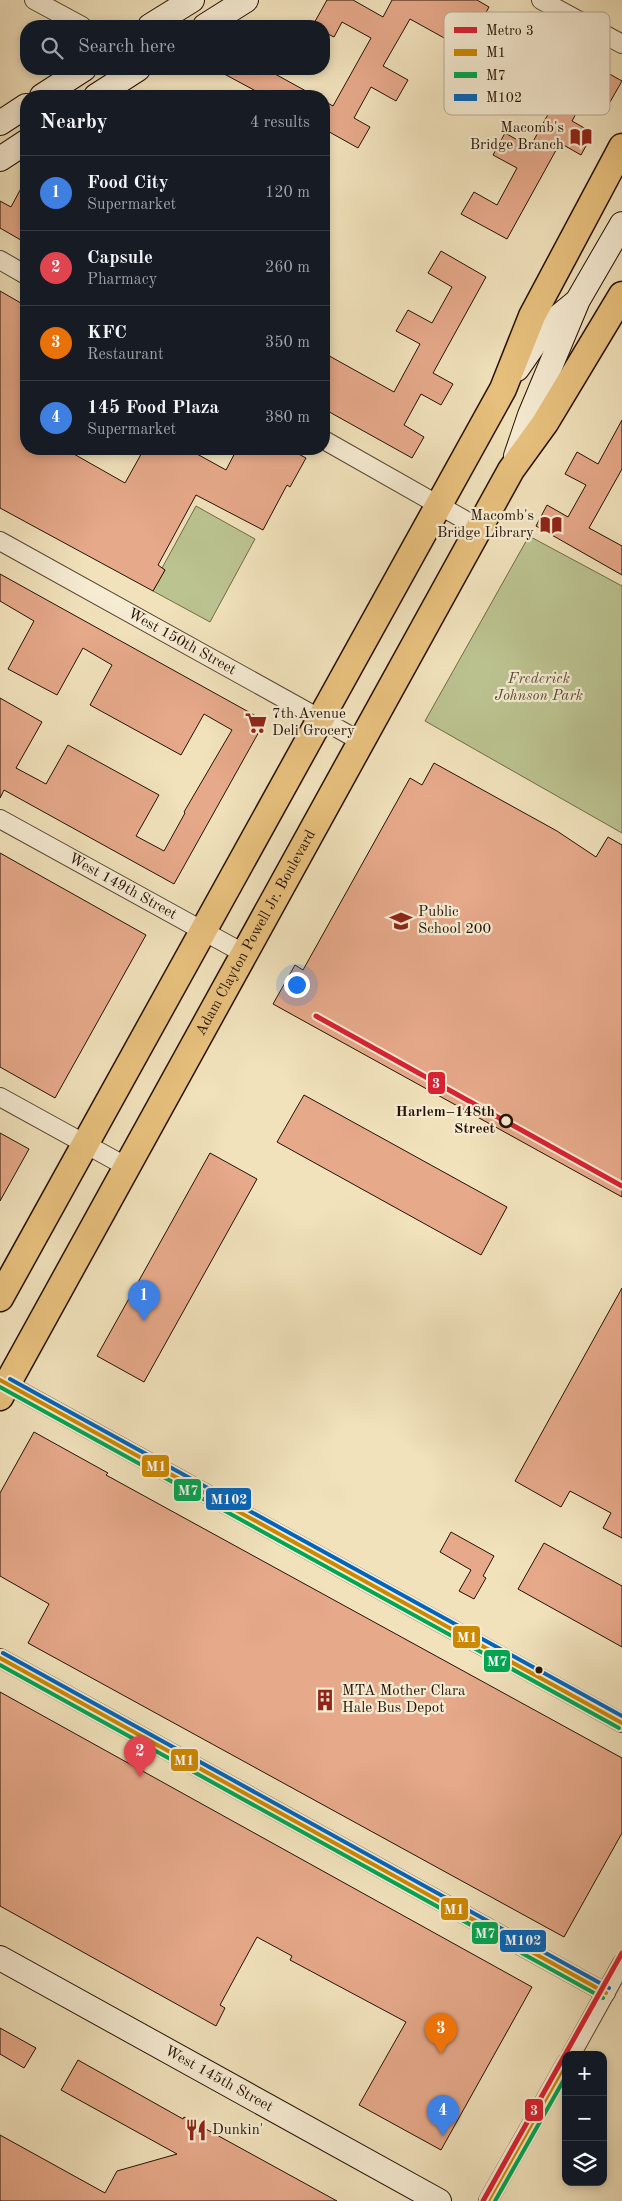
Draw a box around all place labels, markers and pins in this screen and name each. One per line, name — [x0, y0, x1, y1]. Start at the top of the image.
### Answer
place label: Macomb's Bridge Branch — [470, 121, 564, 153]
library icon: Macomb's Bridge Branch — [568, 124, 594, 150]
place label: Macomb's Bridge Library — [437, 509, 534, 541]
library icon: Macomb's Bridge Library — [538, 512, 564, 538]
place label: 7th Avenue Deli Grocery — [272, 707, 355, 739]
supermarket icon: 7th Avenue Deli Grocery — [243, 710, 269, 736]
place label: Public School 200 — [418, 905, 491, 937]
school or university icon: Public School 200 — [388, 908, 414, 934]
place label: Harlem–148th Street — [396, 1105, 496, 1137]
marker: Harlem–148th Street — [499, 1114, 513, 1128]
pin: 1 — [128, 1280, 160, 1321]
unlabelled marker — [534, 1665, 544, 1675]
place label: MTA Mother Clara Hale Bus Depot — [342, 1684, 466, 1716]
building icon: MTA Mother Clara Hale Bus Depot — [312, 1687, 338, 1713]
pin: 2 — [124, 1736, 156, 1777]
pin: 3 — [425, 2013, 457, 2054]
pin: 4 — [427, 2095, 459, 2136]
restaurant icon: Dunkin' — [183, 2117, 209, 2143]
place label: Dunkin' — [212, 2123, 263, 2138]

